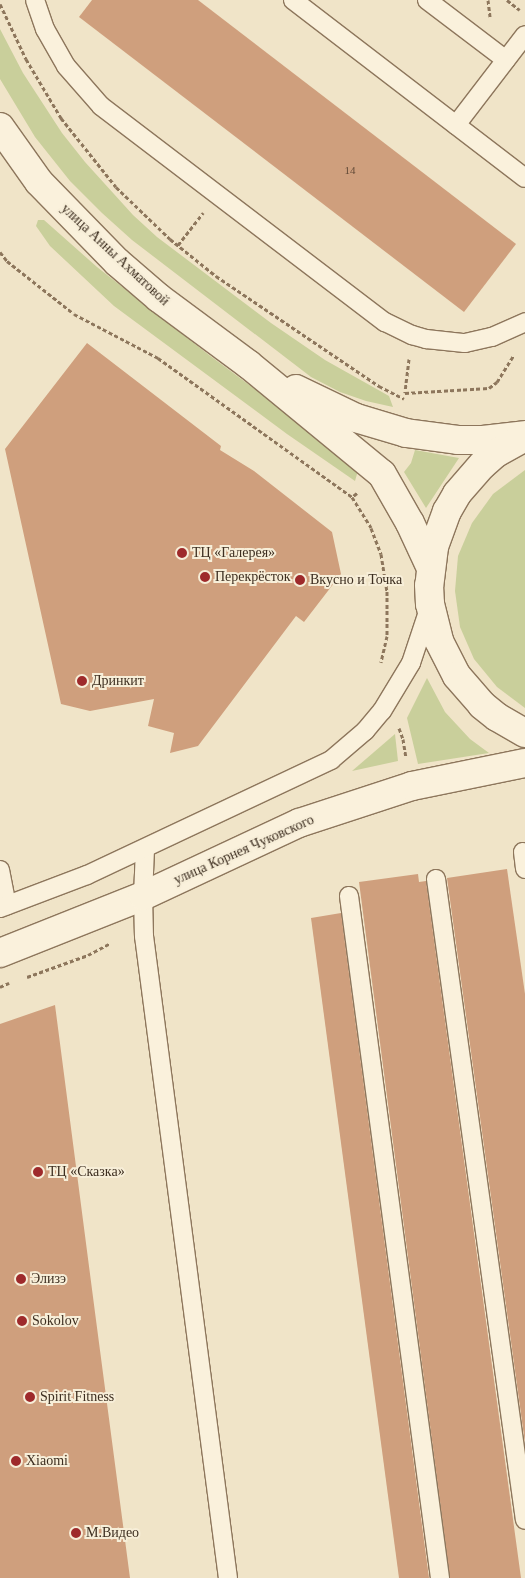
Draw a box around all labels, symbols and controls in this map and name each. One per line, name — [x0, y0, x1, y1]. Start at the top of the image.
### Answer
house number: 14 — [344, 163, 356, 177]
street label: улица Анны Ахматовой — [57, 201, 173, 309]
place label: ТЦ «Галерея» — [192, 545, 275, 561]
marker: ТЦ «Галерея» — [176, 547, 188, 559]
place label: Перекрёсток — [215, 569, 291, 585]
marker: Перекрёсток — [199, 571, 211, 583]
place label: Вкусно и Точка — [310, 572, 402, 588]
marker: Вкусно и Точка — [294, 574, 306, 586]
place label: Дринкит — [92, 673, 144, 689]
marker: Дринкит — [76, 675, 88, 687]
street label: улица Корнея Чуковского — [171, 811, 317, 889]
place label: ТЦ «Сказка» — [48, 1164, 125, 1180]
marker: ТЦ «Сказка» — [32, 1166, 44, 1178]
place label: Элизэ — [31, 1271, 66, 1287]
marker: Элизэ — [15, 1273, 27, 1285]
place label: Sokolov — [32, 1313, 79, 1329]
marker: Sokolov — [16, 1315, 28, 1327]
place label: Spirit Fitness — [40, 1389, 114, 1405]
marker: Spirit Fitness — [24, 1391, 36, 1403]
place label: Xiaomi — [26, 1453, 68, 1469]
marker: Xiaomi — [10, 1455, 22, 1467]
place label: М.Видео — [86, 1525, 139, 1541]
marker: М.Видео — [70, 1527, 82, 1539]

